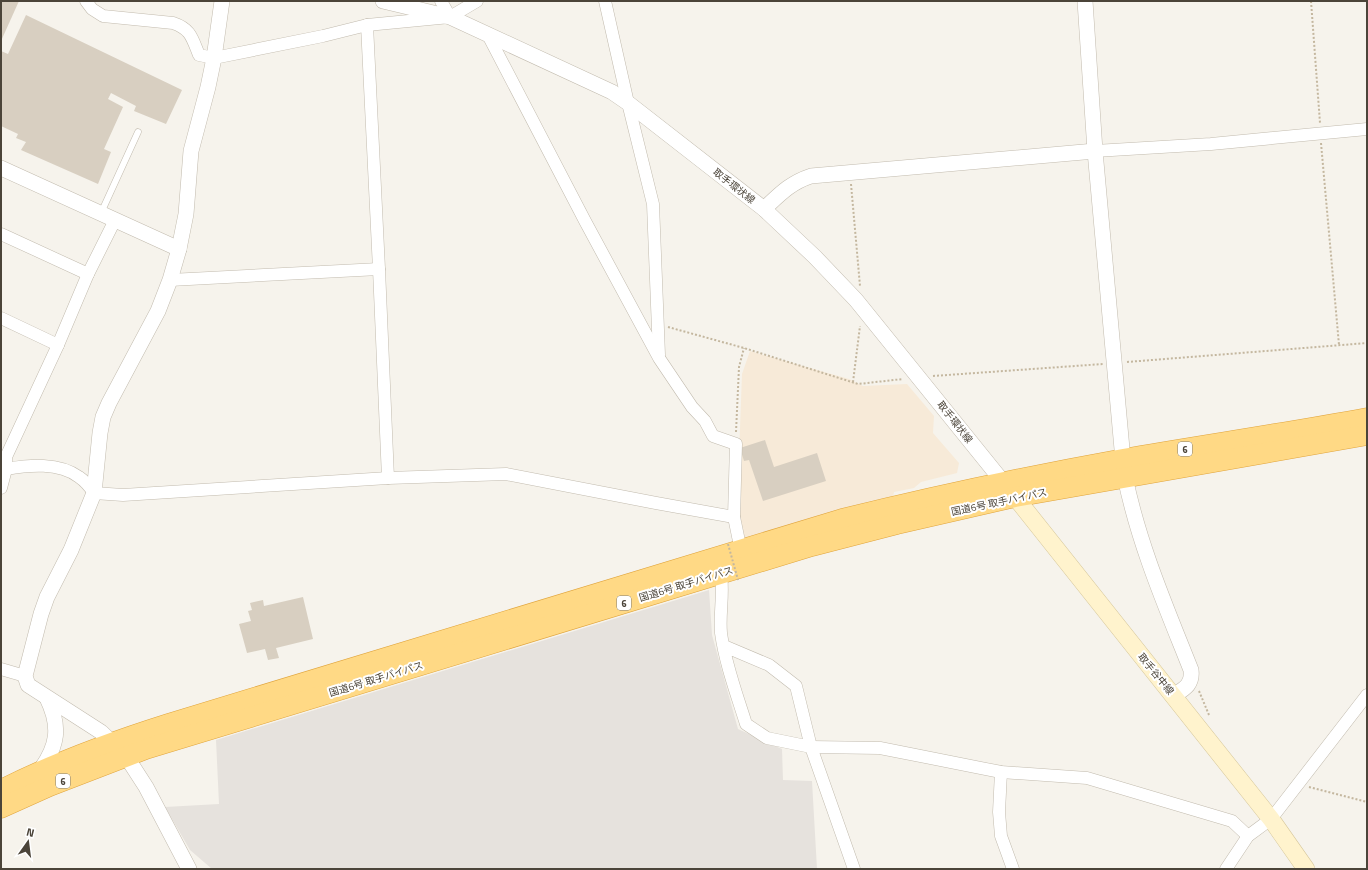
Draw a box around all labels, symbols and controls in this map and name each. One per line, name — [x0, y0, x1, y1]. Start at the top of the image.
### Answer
street label: 取手環状線 — [710, 165, 758, 207]
street label: 取手環状線 — [934, 398, 976, 446]
road number: 6 — [1178, 442, 1192, 456]
street label: 国道6号 取手バイパス — [950, 485, 1048, 519]
street label: 国道6号 取手バイパス — [637, 563, 735, 605]
road number: 6 — [617, 596, 631, 610]
street label: 取手谷中線 — [1134, 650, 1178, 698]
street label: 国道6号 取手バイパス — [327, 658, 425, 700]
road number: 6 — [56, 774, 70, 788]
north arrow — [8, 822, 48, 862]
text: N — [25, 824, 36, 841]

